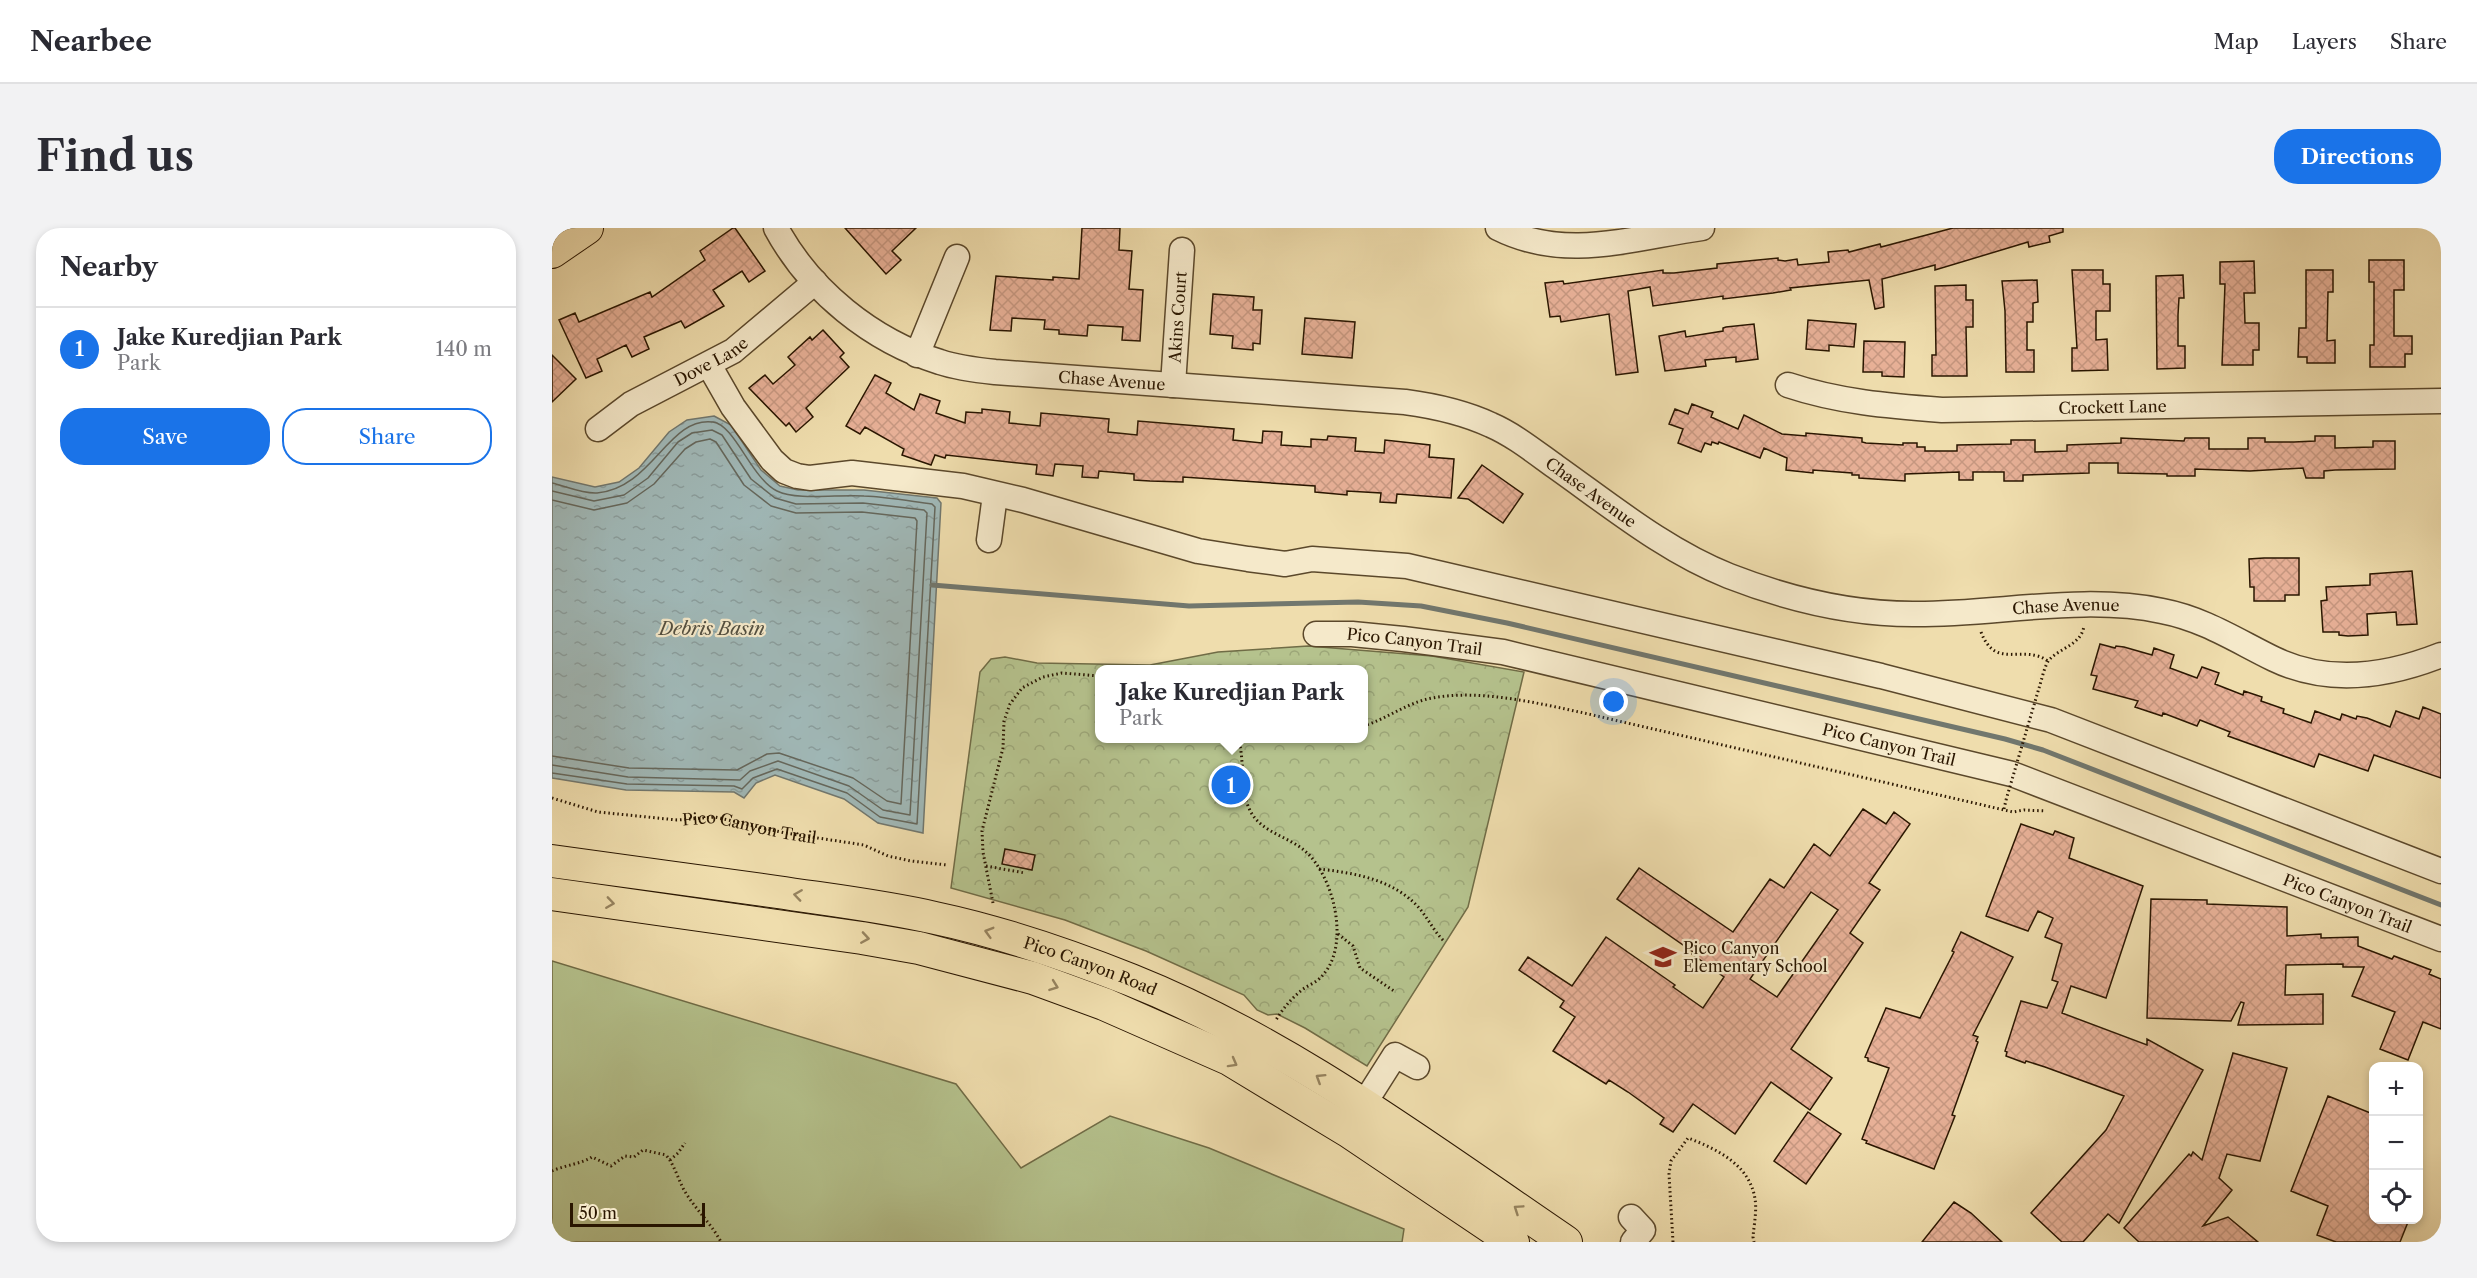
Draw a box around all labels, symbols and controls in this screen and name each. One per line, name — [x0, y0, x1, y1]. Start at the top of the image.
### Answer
text: Nearbee — [30, 24, 152, 58]
text: Map — [2214, 29, 2259, 54]
text: Layers — [2292, 29, 2357, 54]
text: Share — [2390, 29, 2447, 54]
button: Directions — [2274, 129, 2441, 184]
text: Find us — [36, 130, 194, 182]
text: Nearby — [60, 251, 158, 283]
street label: Akins Court — [1164, 270, 1191, 365]
text: Jake Kuredjian Park — [117, 324, 342, 351]
street label: Dove Lane — [671, 333, 752, 390]
text: 1 — [75, 337, 84, 361]
text: 140 m — [435, 337, 492, 361]
text: Park — [117, 351, 160, 375]
street label: Chase Avenue — [1058, 367, 1166, 394]
street label: Crockett Lane — [2058, 396, 2167, 418]
button: Save — [60, 408, 270, 465]
button: Share — [282, 408, 492, 465]
street label: Chase Avenue — [1542, 453, 1640, 532]
street label: Chase Avenue — [2011, 594, 2120, 619]
water label: Debris Basin — [657, 618, 765, 640]
street label: Pico Canyon Trail — [1346, 624, 1484, 659]
popup — [1095, 665, 1368, 743]
text: Jake Kuredjian Park — [1119, 679, 1344, 706]
your location — [1599, 687, 1628, 716]
text: Park — [1119, 706, 1163, 730]
street label: Pico Canyon Trail — [1820, 719, 1958, 770]
pin: 1 — [1212, 762, 1250, 808]
street label: Pico Canyon Trail — [682, 807, 818, 848]
street label: Pico Canyon Trail — [2280, 869, 2415, 937]
one-way arrow — [794, 890, 803, 902]
one-way arrow — [605, 896, 615, 908]
one-way arrow — [984, 927, 994, 940]
one-way arrow — [861, 932, 870, 944]
street label: Pico Canyon Road — [1021, 932, 1160, 1000]
place label: Pico Canyon Elementary School — [1683, 938, 1828, 976]
school or university icon: Pico Canyon Elementary School — [1648, 942, 1678, 972]
one-way arrow — [1048, 978, 1059, 991]
one-way arrow — [1227, 1055, 1237, 1067]
map controls — [2369, 1062, 2423, 1224]
button: + — [2369, 1062, 2423, 1116]
one-way arrow — [1316, 1074, 1327, 1085]
button: − — [2369, 1116, 2423, 1170]
button: locate — [2369, 1170, 2423, 1224]
scale bar — [570, 1200, 705, 1228]
text: 50 m — [579, 1203, 617, 1223]
one-way arrow — [1513, 1205, 1524, 1216]

